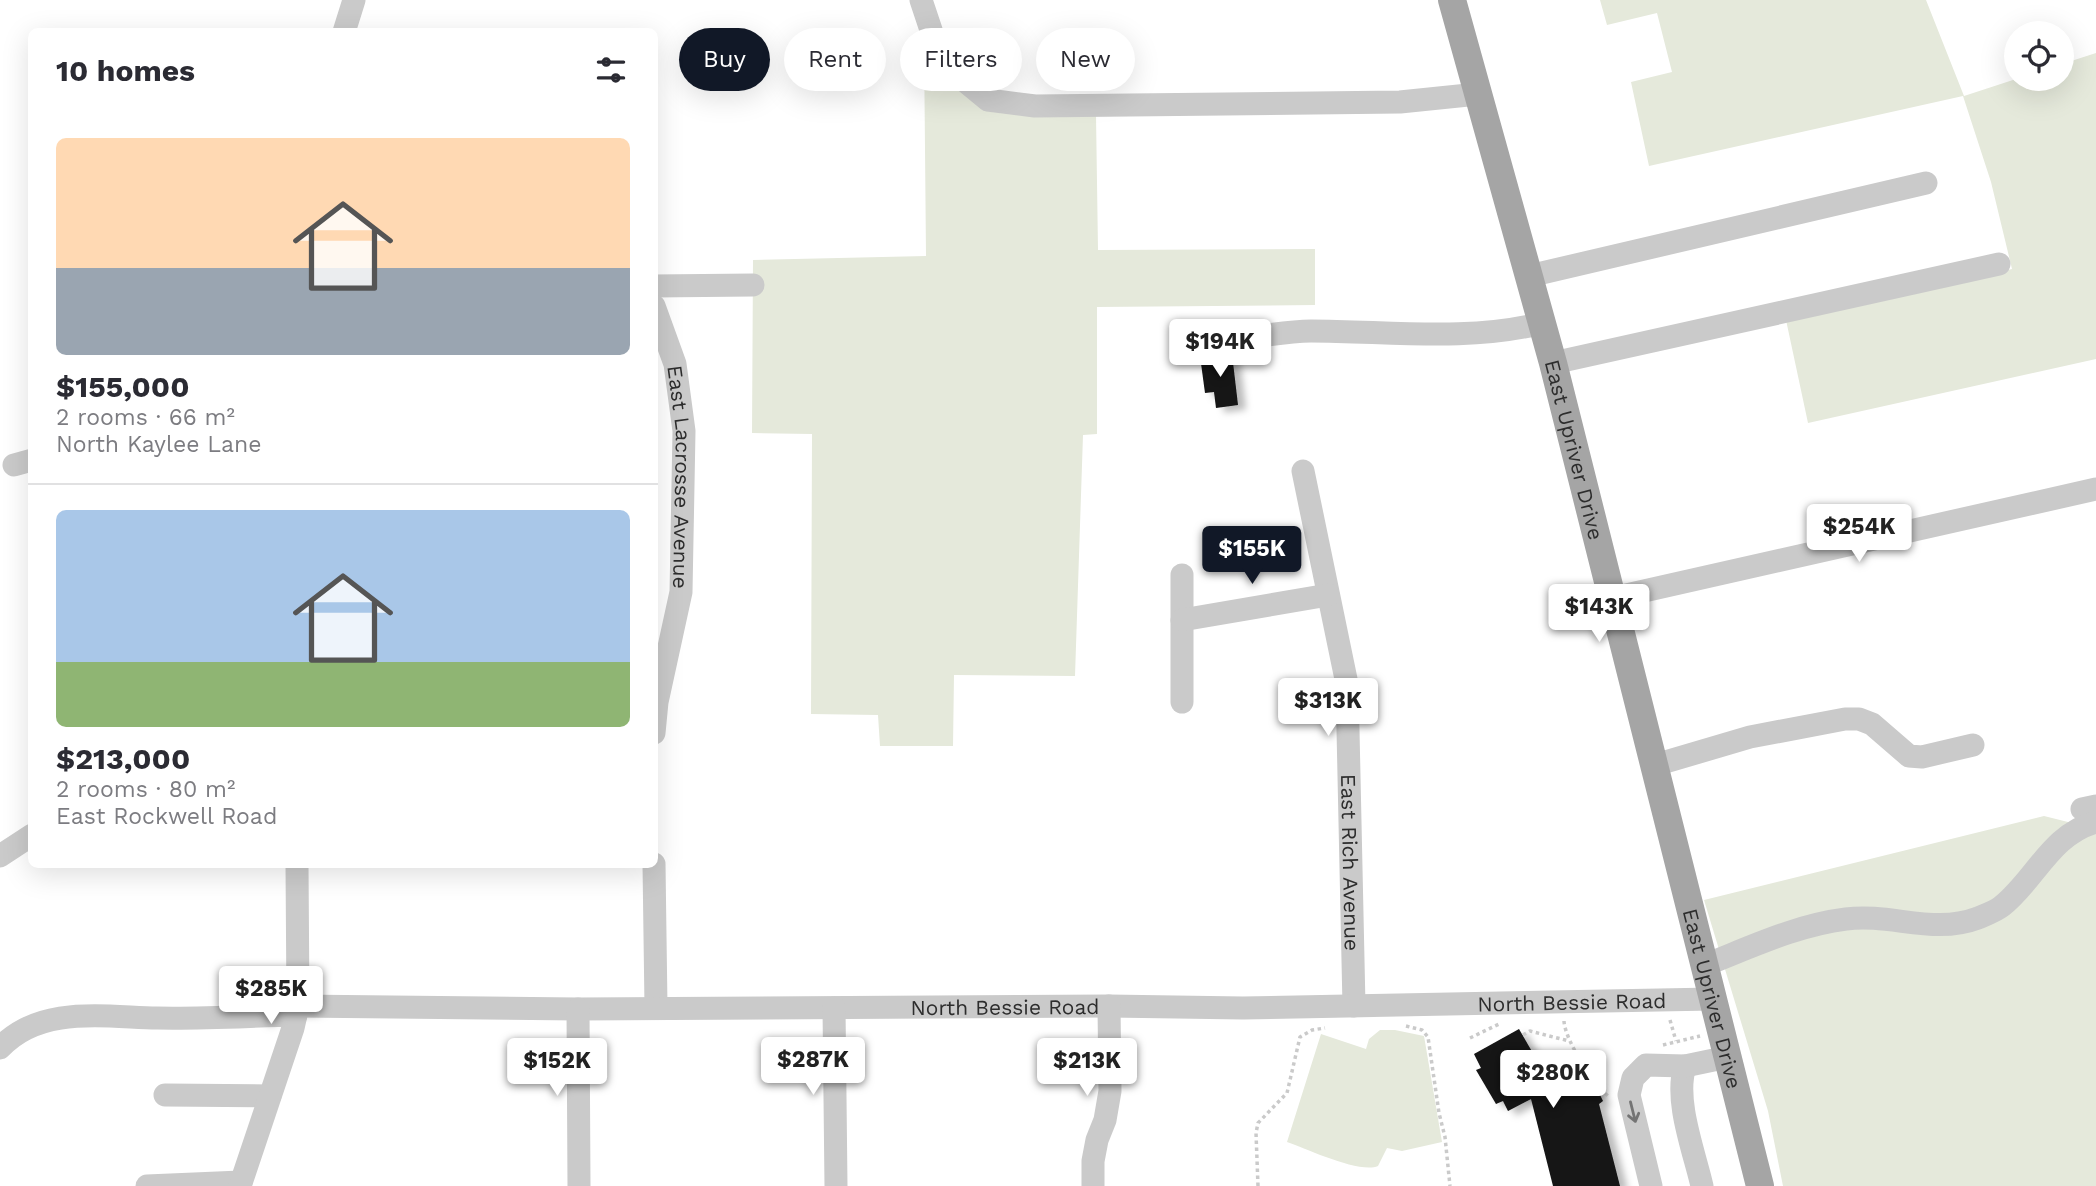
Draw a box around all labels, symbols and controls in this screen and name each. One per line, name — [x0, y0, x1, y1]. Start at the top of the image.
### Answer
map controls — [2004, 21, 2074, 91]
button: locate — [2004, 21, 2074, 91]
chip: Buy — [679, 28, 770, 91]
chip: Rent — [784, 28, 886, 91]
chip: Filters — [900, 28, 1022, 91]
chip: New — [1036, 28, 1135, 91]
icon: filters — [592, 51, 630, 89]
text: 10 homes — [56, 53, 195, 88]
icon: home — [280, 183, 406, 309]
pin: $194K — [1171, 320, 1269, 379]
text: $194K — [1185, 328, 1255, 355]
street label: East Upriver Drive — [1540, 357, 1609, 542]
street label: East Lacrosse Avenue — [663, 363, 697, 589]
text: $155,000 — [56, 369, 190, 404]
text: 2 rooms · 66 m² — [56, 404, 235, 431]
text: North Kaylee Lane — [56, 431, 262, 458]
pin: $254K — [1810, 504, 1908, 564]
text: $254K — [1823, 513, 1895, 540]
pin: $155K — [1203, 526, 1301, 586]
text: $155K — [1218, 535, 1286, 562]
icon: home — [280, 555, 406, 681]
pin: $143K — [1550, 584, 1648, 644]
text: $143K — [1564, 593, 1634, 620]
pin: $313K — [1279, 678, 1377, 738]
text: $313K — [1294, 687, 1362, 714]
text: $213,000 — [56, 741, 190, 776]
street label: East Rich Avenue — [1336, 774, 1365, 951]
text: 2 rooms · 80 m² — [56, 776, 235, 803]
text: East Rockwell Road — [56, 803, 277, 830]
street label: East Upriver Drive — [1678, 906, 1748, 1091]
pin: $285K — [222, 967, 320, 1026]
text: $285K — [235, 975, 307, 1002]
street label: North Bessie Road — [1477, 987, 1667, 1016]
street label: North Bessie Road — [910, 994, 1100, 1020]
pin: $152K — [508, 1038, 606, 1098]
pin: $287K — [764, 1038, 862, 1097]
pin: $213K — [1038, 1038, 1136, 1098]
text: $287K — [777, 1046, 849, 1073]
text: $152K — [523, 1047, 591, 1074]
text: $213K — [1053, 1047, 1121, 1074]
pin: $280K — [1504, 1050, 1602, 1110]
text: $280K — [1516, 1059, 1590, 1086]
one-way arrow — [1627, 1100, 1640, 1123]

